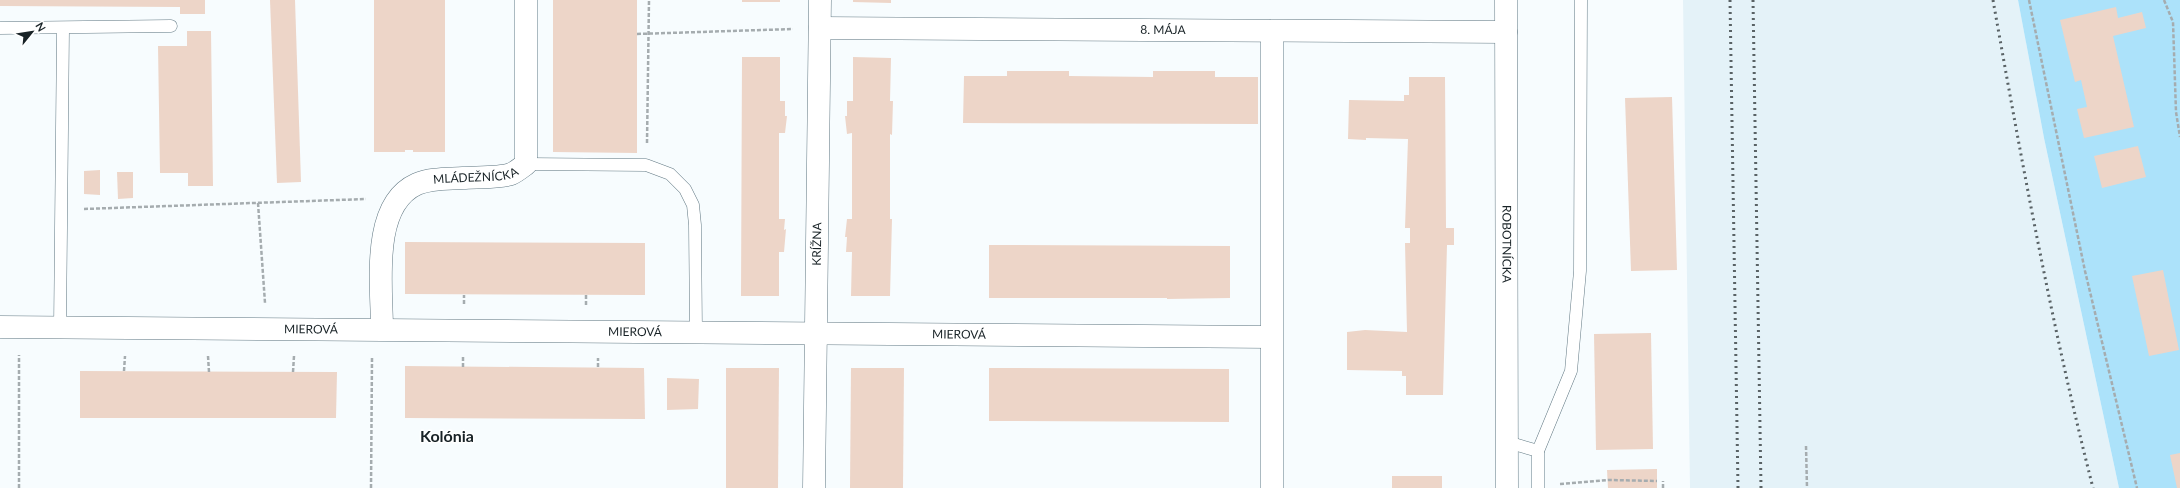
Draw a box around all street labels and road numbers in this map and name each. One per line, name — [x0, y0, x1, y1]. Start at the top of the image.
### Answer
street label: 8. MÁJA — [1140, 22, 1187, 37]
street label: MLÁDEŽNÍCKA — [432, 163, 522, 187]
street label: ROBOTNÍCKA — [1499, 205, 1515, 284]
street label: KRÍŽNA — [809, 221, 824, 266]
street label: MIEROVÁ — [284, 321, 339, 337]
street label: MIEROVÁ — [608, 324, 663, 339]
street label: MIEROVÁ — [932, 326, 987, 342]

